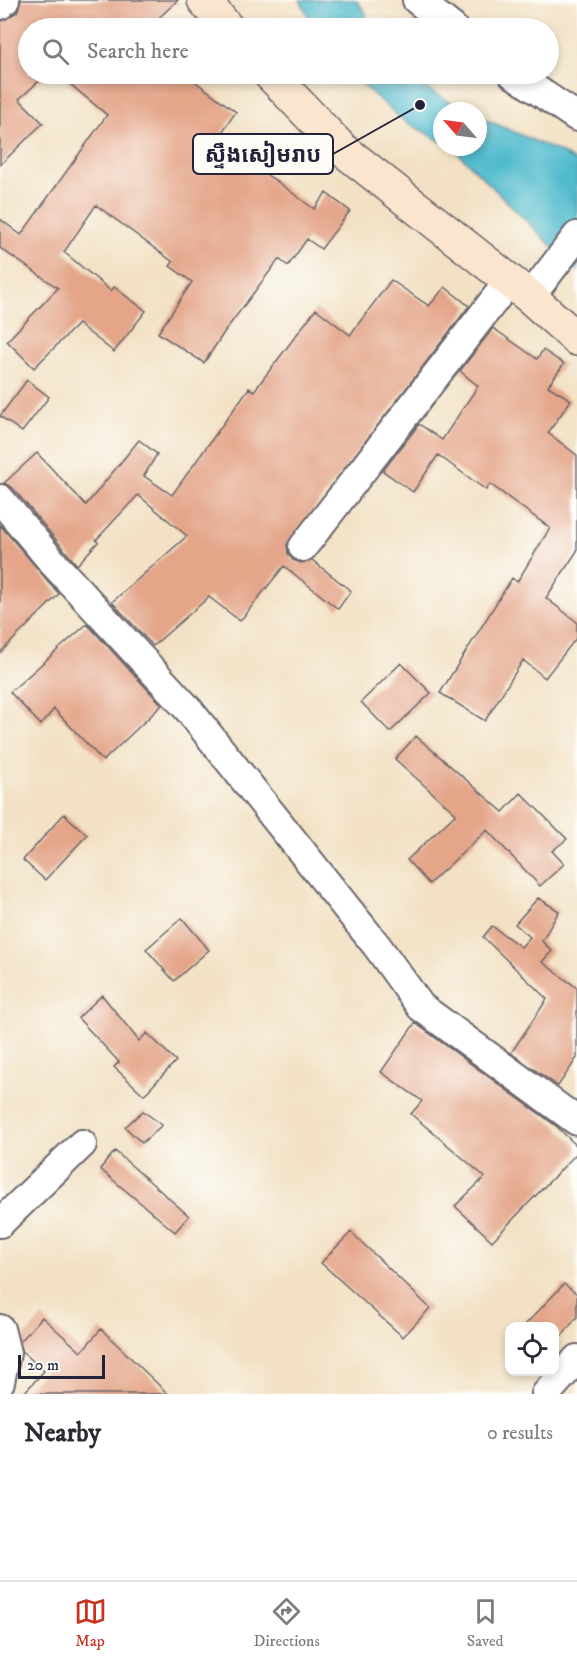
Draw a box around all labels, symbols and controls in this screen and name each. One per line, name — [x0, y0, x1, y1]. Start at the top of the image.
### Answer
search box — [18, 18, 559, 84]
icon: search — [39, 35, 72, 68]
text: Search here — [87, 38, 189, 65]
north arrow — [433, 102, 487, 156]
callout: ស្ទឹងសៀមរាប — [193, 134, 333, 174]
text: ស្ទឹងសៀមរាប — [205, 140, 321, 169]
map controls — [505, 1322, 559, 1376]
button: locate — [505, 1322, 559, 1376]
scale bar — [18, 1352, 105, 1380]
text: 20 m — [27, 1355, 59, 1375]
text: Nearby — [24, 1417, 101, 1450]
text: 0 results — [487, 1421, 553, 1446]
tab: Map — [74, 1595, 107, 1651]
tab: Directions — [254, 1595, 320, 1651]
tab: Saved — [467, 1595, 504, 1651]

